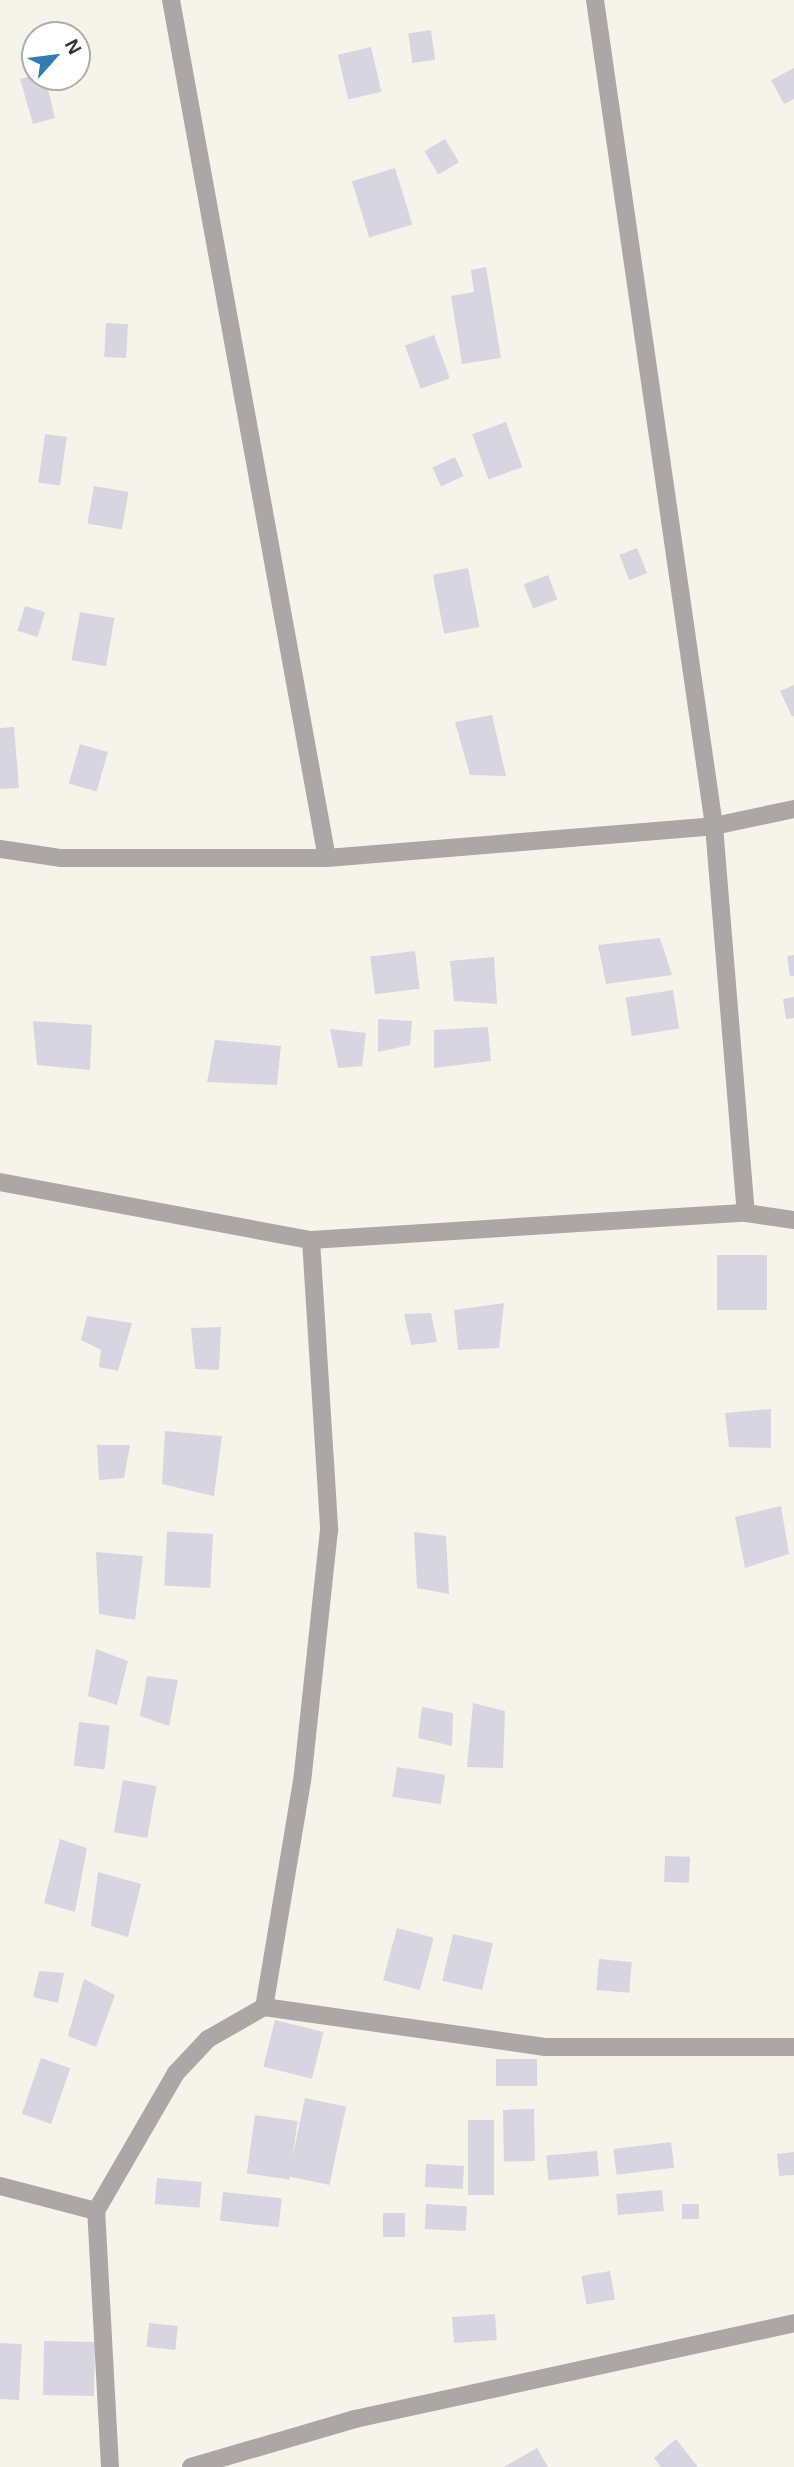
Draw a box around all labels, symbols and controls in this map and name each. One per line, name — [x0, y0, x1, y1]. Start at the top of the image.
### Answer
north arrow — [21, 21, 91, 91]
text: N — [61, 36, 86, 58]

